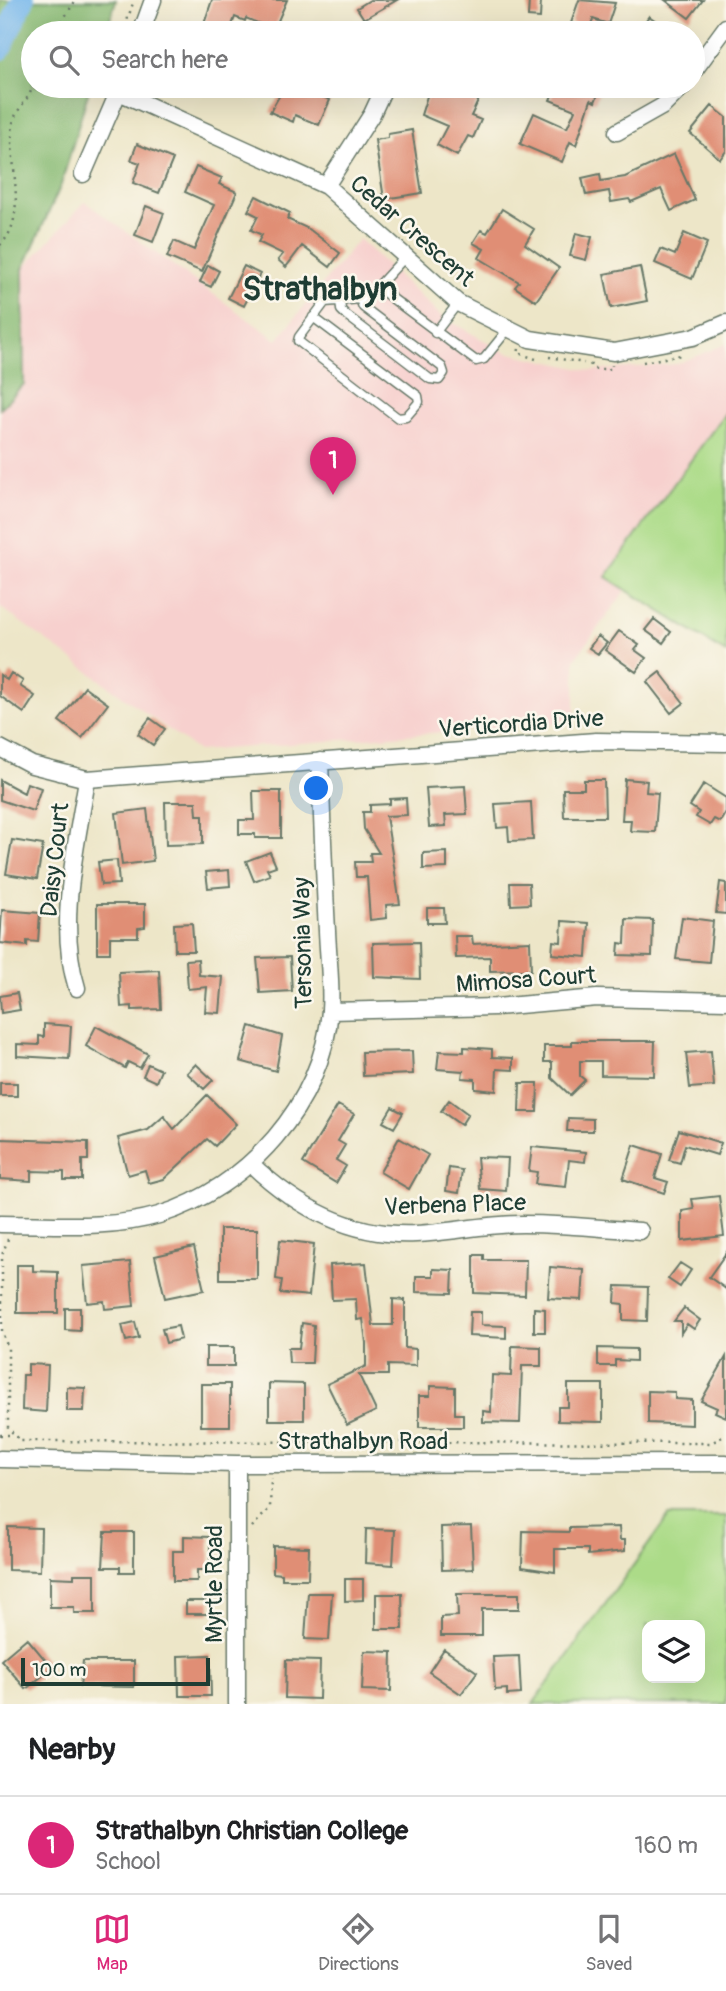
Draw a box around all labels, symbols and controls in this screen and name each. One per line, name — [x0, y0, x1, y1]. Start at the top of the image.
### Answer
search box — [21, 21, 705, 98]
icon: search — [45, 41, 83, 79]
text: Search here — [101, 44, 228, 76]
street label: Cedar Crescent — [344, 169, 480, 293]
district label: Strathalbyn — [243, 270, 397, 310]
pin: 1 — [310, 437, 356, 495]
street label: Verticordia Drive — [437, 704, 605, 744]
your location — [299, 771, 333, 805]
street label: Daisy Court — [35, 801, 75, 919]
street label: Tersonia Way — [287, 877, 319, 1009]
street label: Mimosa Court — [455, 961, 597, 999]
street label: Verbena Place — [384, 1188, 527, 1222]
street label: Strathalbyn Road — [278, 1427, 449, 1456]
street label: Myrtle Road — [200, 1525, 229, 1643]
map controls — [642, 1620, 705, 1683]
button: layers — [642, 1620, 705, 1683]
scale bar — [21, 1655, 210, 1687]
text: 100 m — [32, 1658, 86, 1682]
text: Nearby — [28, 1731, 115, 1768]
text: Strathalbyn Christian College — [95, 1815, 408, 1847]
text: 1 — [47, 1831, 56, 1860]
text: 160 m — [634, 1831, 698, 1860]
text: School — [95, 1847, 161, 1876]
tab: Map — [93, 1910, 131, 1976]
tab: Directions — [318, 1910, 399, 1976]
tab: Saved — [585, 1910, 633, 1976]

